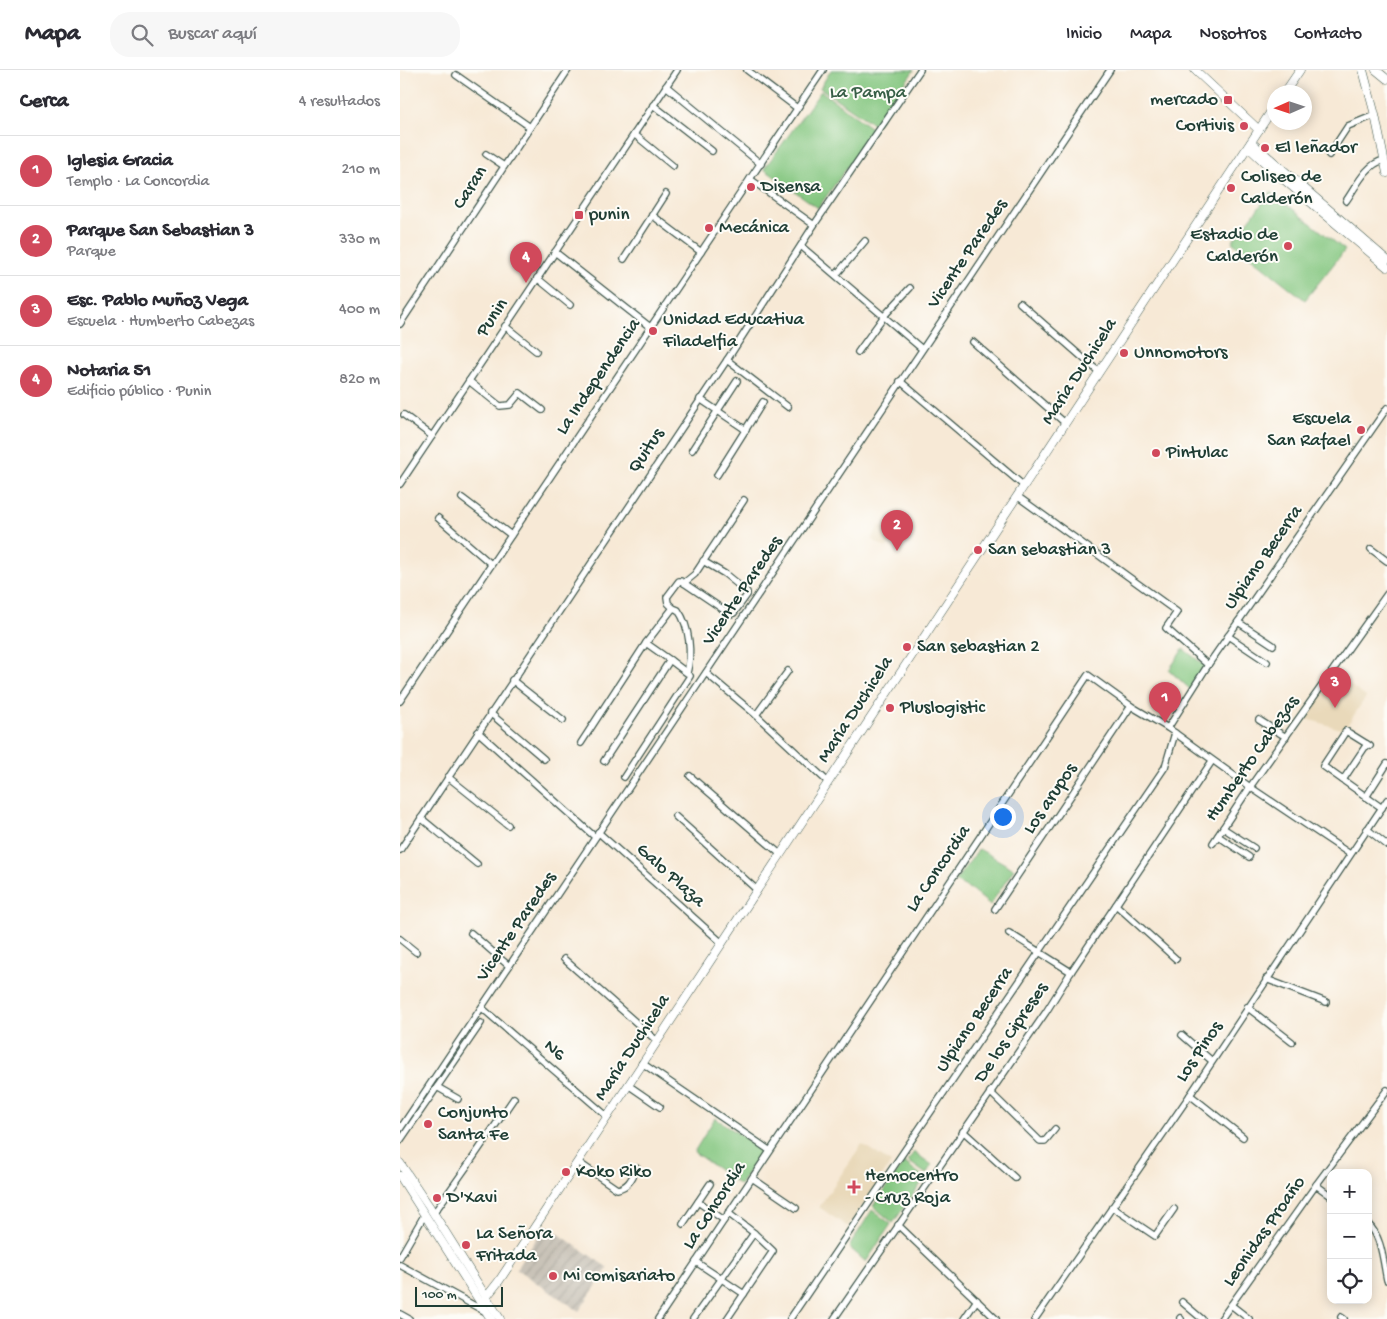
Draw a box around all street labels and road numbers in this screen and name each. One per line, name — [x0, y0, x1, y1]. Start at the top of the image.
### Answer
street label: Caran — [449, 162, 493, 214]
street label: Vicente Paredes — [922, 194, 1014, 314]
street label: Punin — [471, 294, 514, 342]
street label: La Independencia — [551, 313, 647, 440]
street label: Maria Duchicela — [1037, 313, 1124, 430]
street label: Quitus — [624, 423, 671, 478]
street label: Ulpiano Becerra — [1219, 500, 1309, 615]
street label: Vicente Paredes — [697, 531, 789, 651]
street label: Maria Duchicela — [813, 651, 900, 768]
street label: Humberto Cabezas — [1201, 691, 1306, 826]
street label: Los arupos — [1019, 758, 1084, 839]
street label: La Concordia — [901, 820, 977, 917]
street label: Galo Plaza — [631, 839, 710, 914]
street label: Vicente Paredes — [471, 867, 563, 987]
street label: Ulpiano Becerra — [931, 962, 1020, 1077]
street label: De los Cipreses — [969, 978, 1055, 1089]
street label: Maria Duchicela — [590, 989, 677, 1106]
street label: Los Pinos — [1171, 1016, 1229, 1087]
street label: N6 — [538, 1035, 570, 1067]
street label: La Concordia — [678, 1157, 753, 1254]
street label: Leonidas Proaño — [1218, 1172, 1312, 1292]

